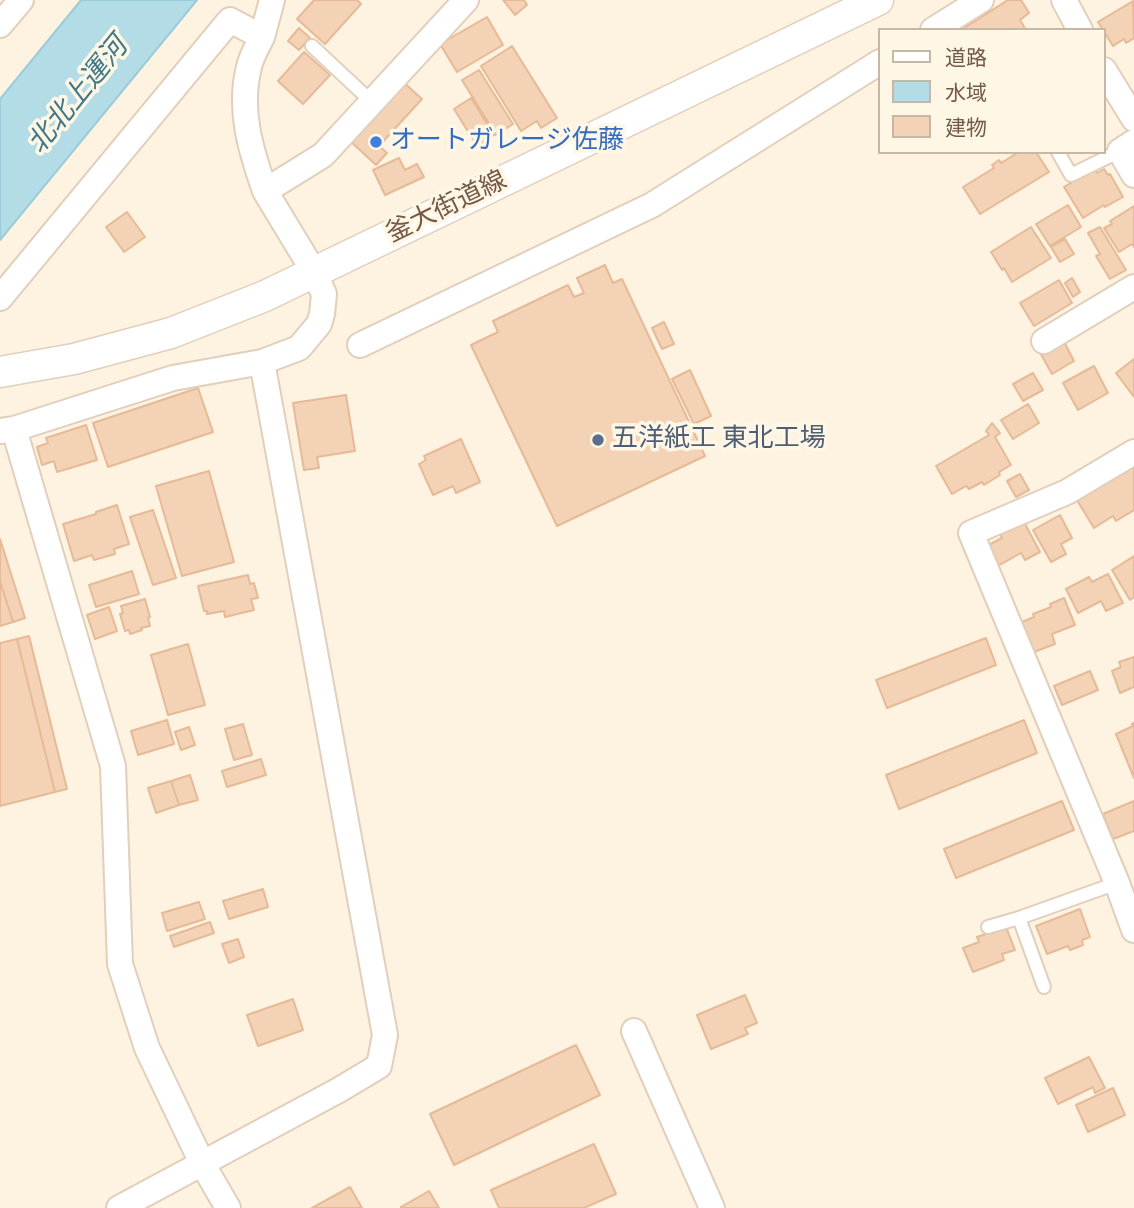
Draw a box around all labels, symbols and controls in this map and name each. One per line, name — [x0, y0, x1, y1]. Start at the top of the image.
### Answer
legend — [878, 28, 1106, 154]
water label: 北北上運河 — [22, 31, 136, 161]
text: 道路 — [945, 41, 987, 73]
text: 水域 — [945, 76, 987, 108]
text: 建物 — [945, 111, 987, 143]
place label: オートガレージ佐藤 — [390, 126, 624, 158]
marker: オートガレージ佐藤 — [368, 134, 384, 150]
street label: 釜大街道線 — [382, 165, 512, 251]
place label: 五洋紙工 東北工場 — [612, 424, 826, 456]
marker: 五洋紙工 東北工場 — [590, 432, 606, 448]

